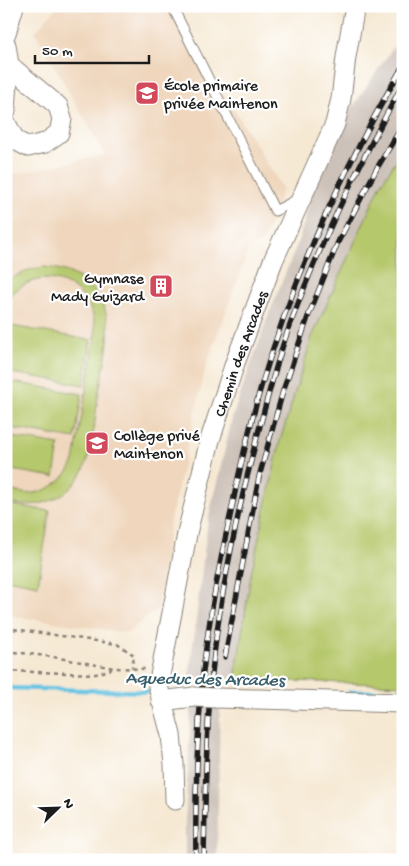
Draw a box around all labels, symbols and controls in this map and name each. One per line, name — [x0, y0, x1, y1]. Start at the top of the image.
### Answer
scale bar — [35, 32, 149, 64]
text: 50 m — [42, 43, 73, 61]
place label: École primaire privée Maintenon — [163, 78, 278, 115]
school or university icon: École primaire privée Maintenon — [134, 80, 160, 106]
place label: Gymnase Mady Guizard — [51, 271, 146, 308]
building icon: Gymnase Mady Guizard — [148, 273, 174, 299]
street label: Chemin des Arcades — [212, 288, 274, 420]
place label: Collège privé Maintenon — [114, 428, 200, 465]
school or university icon: Collège privé Maintenon — [84, 430, 110, 456]
water label: Aqueduc des Arcades — [125, 669, 287, 692]
north arrow — [32, 784, 82, 834]
text: N — [58, 796, 77, 811]

